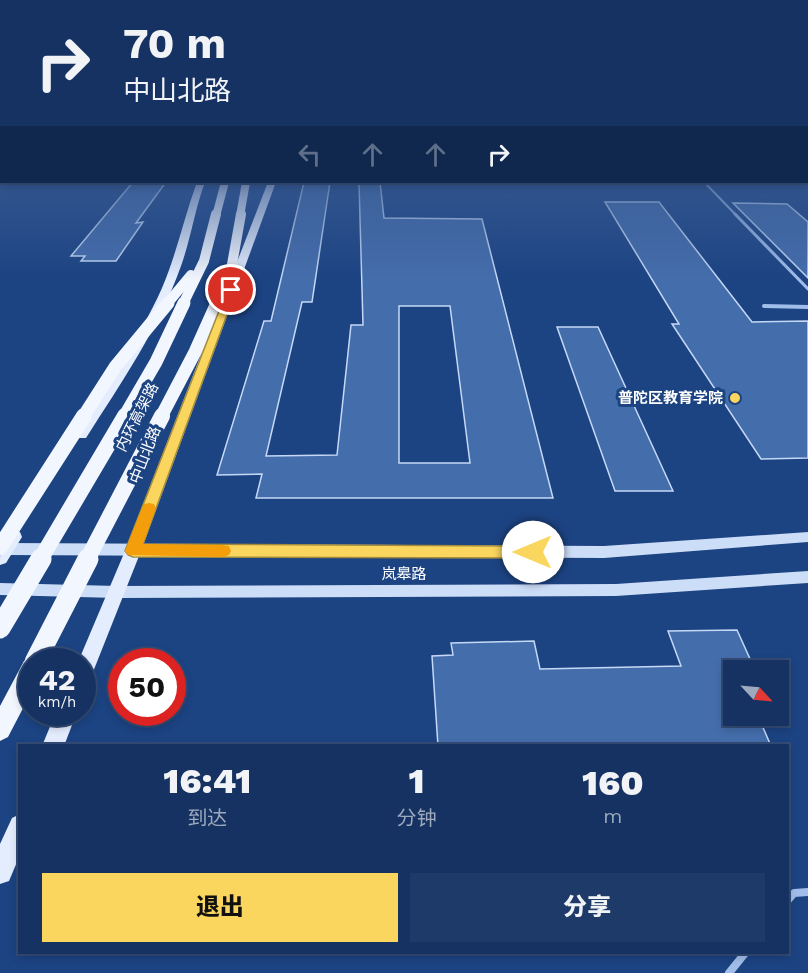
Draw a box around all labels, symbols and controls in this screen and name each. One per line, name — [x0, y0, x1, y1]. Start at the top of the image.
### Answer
text: 70 m — [123, 19, 226, 68]
icon: right — [24, 24, 102, 102]
text: 中山北路 — [123, 75, 231, 107]
icon: left — [293, 138, 326, 171]
icon: ahead — [356, 138, 389, 171]
icon: ahead — [419, 138, 452, 171]
icon: right — [482, 138, 515, 171]
pin — [205, 264, 256, 315]
icon: arrive — [214, 273, 247, 306]
street label: 内环高架路 — [112, 379, 162, 455]
place label: 普陀区教育学院 — [618, 389, 723, 407]
marker: 普陀区教育学院 — [728, 391, 742, 405]
street label: 中山北路 — [126, 424, 164, 486]
position arrow — [501, 520, 565, 584]
street label: 岚皋路 — [381, 565, 427, 583]
speed limit sign: 50 — [108, 648, 186, 726]
north arrow — [723, 660, 789, 726]
map controls — [723, 660, 789, 726]
text: 42 — [39, 662, 75, 697]
text: km/h — [38, 693, 76, 711]
text: 16:41 — [163, 760, 251, 802]
text: 1 — [409, 760, 425, 802]
text: 160 — [582, 762, 644, 804]
text: m — [603, 804, 622, 828]
text: 到达 — [187, 806, 227, 830]
text: 分钟 — [397, 806, 437, 830]
button: 退出 — [42, 873, 398, 942]
button: 分享 — [410, 873, 765, 942]

